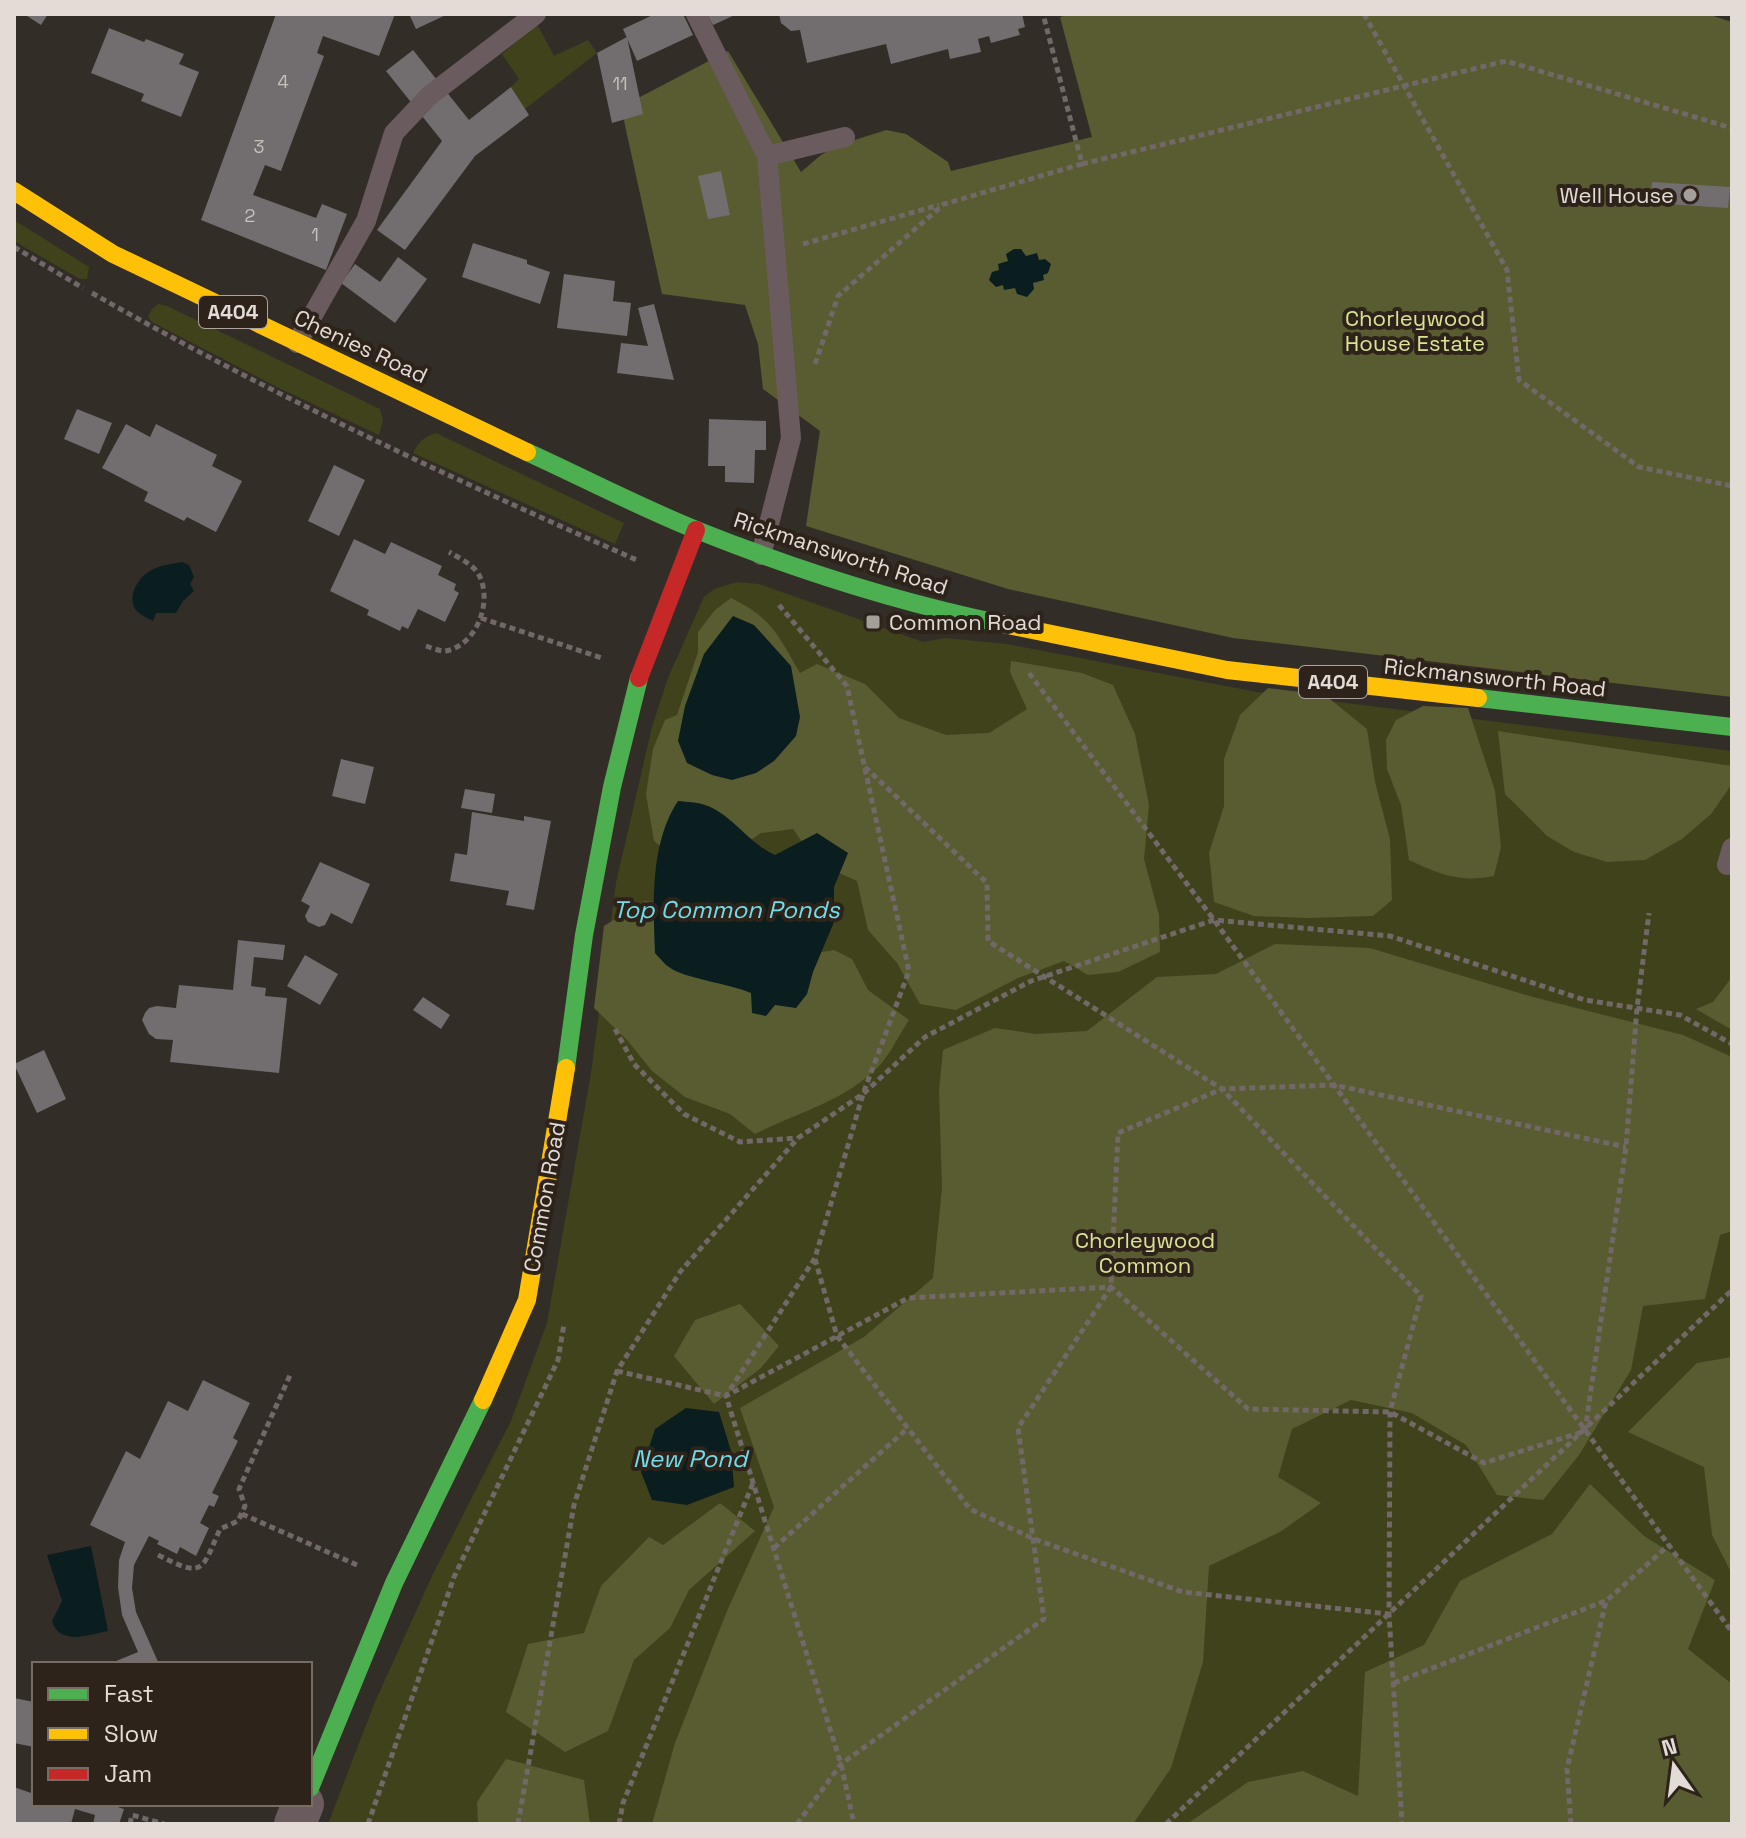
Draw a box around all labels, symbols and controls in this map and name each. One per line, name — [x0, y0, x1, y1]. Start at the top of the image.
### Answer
house number: 4 — [277, 70, 289, 93]
house number: 11 — [612, 72, 628, 95]
house number: 3 — [254, 135, 264, 158]
place label: Well House — [1559, 181, 1674, 209]
marker: Well House — [1681, 186, 1699, 204]
house number: 2 — [245, 204, 255, 227]
house number: 1 — [311, 223, 319, 246]
road number: A404 — [199, 296, 267, 328]
street label: Chenies Road — [290, 303, 432, 389]
park label: Chorleywood House Estate — [1345, 304, 1485, 357]
street label: Rickmansworth Road — [730, 505, 952, 601]
place label: Common Road — [889, 608, 1041, 636]
marker: Common Road — [864, 613, 882, 631]
street label: Rickmansworth Road — [1382, 651, 1608, 703]
road number: A404 — [1299, 666, 1367, 698]
water label: Top Common Ponds — [612, 894, 841, 925]
street label: Common Road — [517, 1120, 571, 1274]
park label: Chorleywood Common — [1075, 1226, 1215, 1279]
water label: New Pond — [633, 1443, 750, 1474]
legend — [32, 1662, 312, 1806]
text: Fast — [104, 1678, 154, 1709]
text: Slow — [104, 1718, 158, 1749]
north arrow — [1634, 1726, 1714, 1806]
text: N — [1659, 1731, 1680, 1762]
text: Jam — [104, 1758, 152, 1789]

